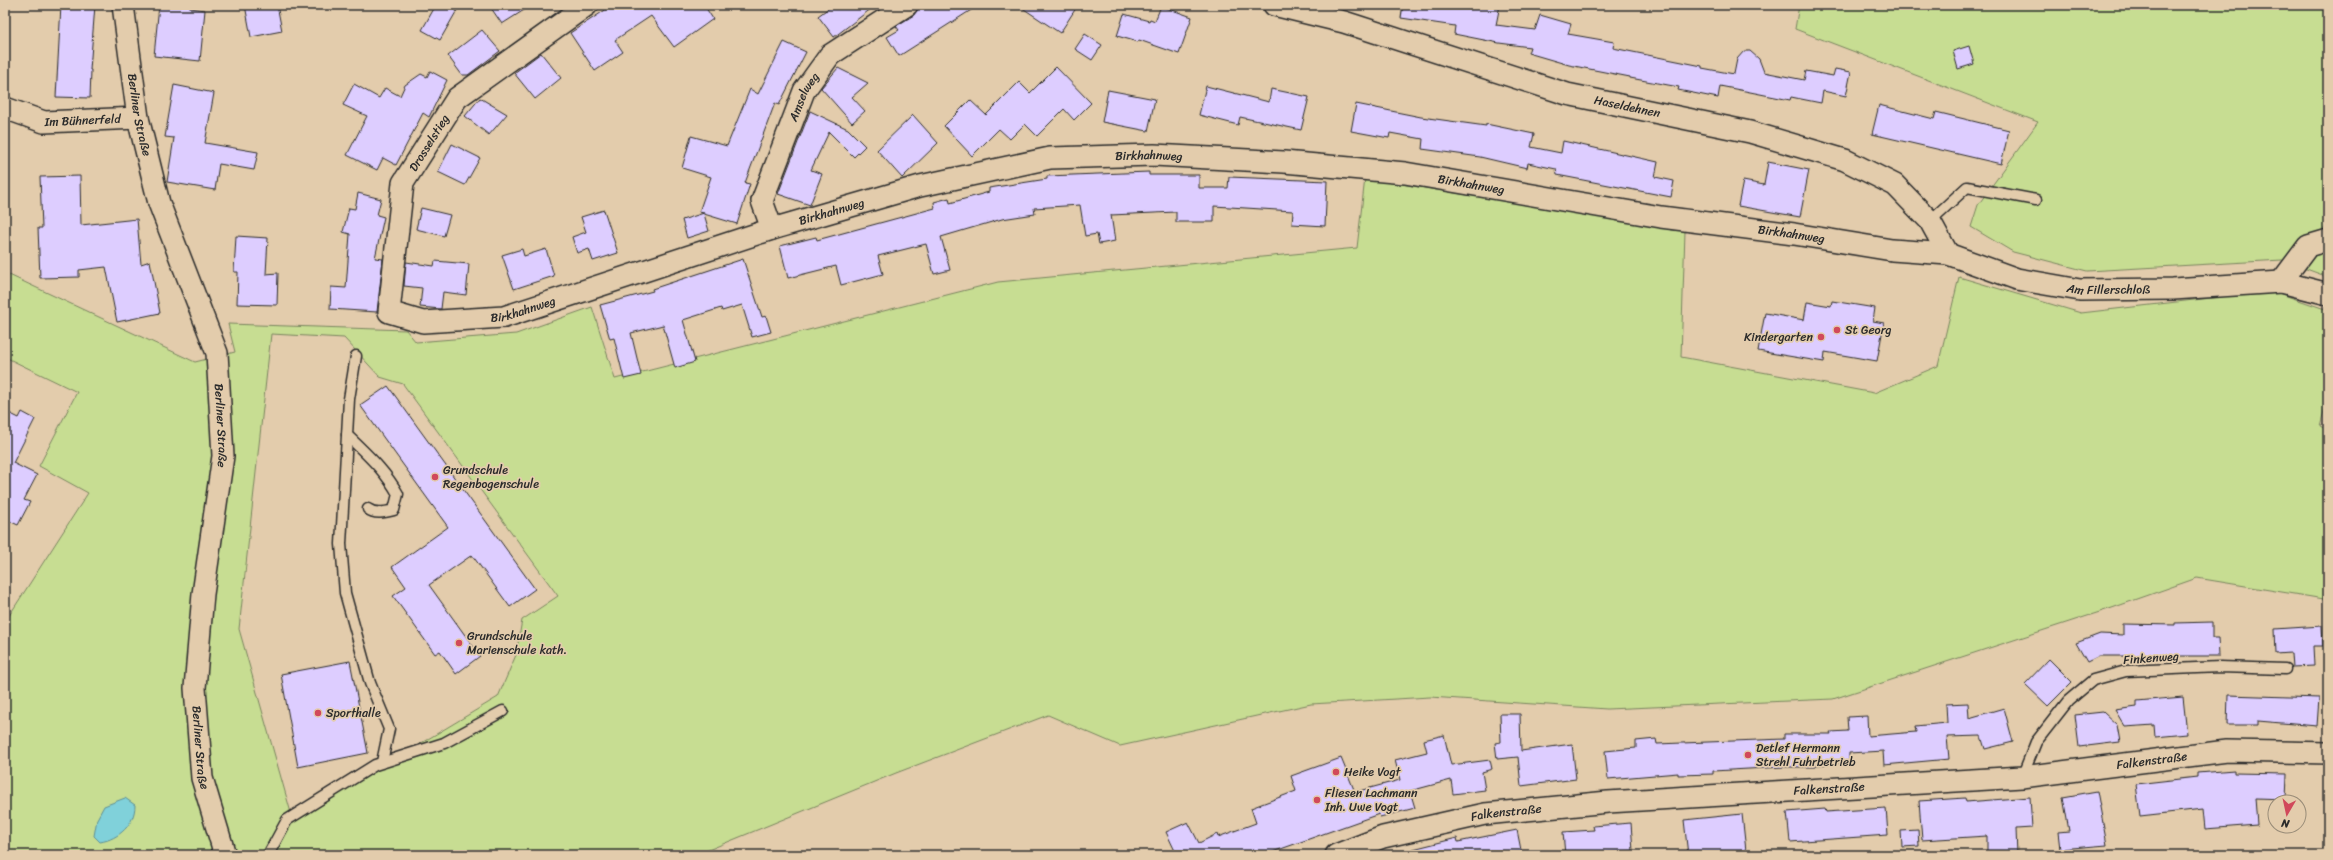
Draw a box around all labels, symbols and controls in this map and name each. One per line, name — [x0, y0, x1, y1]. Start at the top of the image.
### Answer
street label: Amselweg — [782, 68, 825, 126]
street label: Berliner Straße — [121, 72, 158, 159]
street label: Haseldehnen — [1592, 89, 1663, 124]
street label: Im Bühnerfeld — [43, 108, 123, 133]
street label: Drosselstieg — [403, 110, 455, 176]
street label: Birkhahnweg — [1115, 144, 1183, 168]
street label: Birkhahnweg — [1436, 168, 1506, 201]
street label: Birkhahnweg — [796, 192, 867, 232]
street label: Birkhahnweg — [1757, 218, 1826, 250]
street label: Am Fillerschloß — [2064, 277, 2150, 302]
street label: Birkhahnweg — [490, 290, 559, 329]
place label: St Georg — [1845, 319, 1892, 341]
marker: St Georg — [1832, 325, 1842, 335]
place label: Kindergarten — [1744, 326, 1814, 348]
marker: Kindergarten — [1816, 332, 1826, 342]
street label: Berliner Straße — [208, 383, 234, 469]
place label: Grundschule Regenbogenschule — [443, 459, 539, 495]
marker: Grundschule Regenbogenschule — [430, 472, 440, 482]
place label: Grundschule Marienschule kath. — [467, 625, 567, 661]
marker: Grundschule Marienschule kath. — [454, 638, 464, 648]
street label: Finkenweg — [2123, 645, 2179, 671]
place label: Sporthalle — [326, 702, 381, 724]
street label: Berliner Straße — [185, 705, 216, 792]
marker: Sporthalle — [313, 708, 323, 718]
place label: Detlef Hermann Strehl Fuhrbetrieb — [1756, 737, 1856, 773]
street label: Falkenstraße — [2115, 745, 2188, 776]
marker: Detlef Hermann Strehl Fuhrbetrieb — [1743, 750, 1753, 760]
place label: Heike Vogt — [1344, 761, 1402, 783]
marker: Heike Vogt — [1331, 767, 1341, 777]
street label: Falkenstraße — [1793, 776, 1865, 802]
place label: Fliesen Lachmann Inh. Uwe Vogt — [1324, 782, 1418, 818]
north arrow — [2267, 794, 2307, 834]
marker: Fliesen Lachmann Inh. Uwe Vogt — [1312, 795, 1322, 805]
street label: Falkenstraße — [1468, 798, 1543, 828]
text: N — [2280, 813, 2292, 834]

